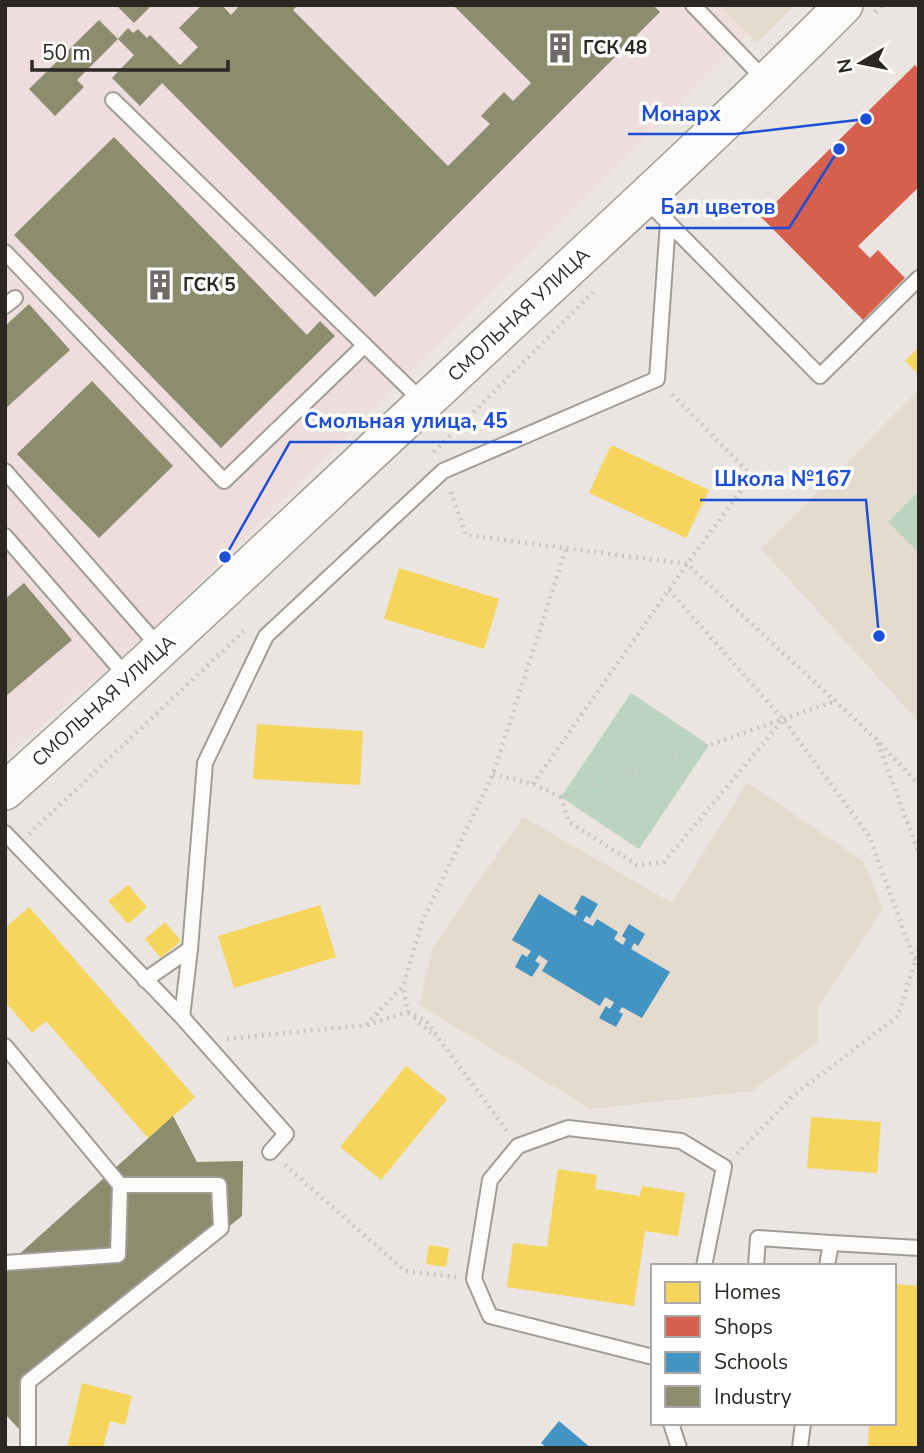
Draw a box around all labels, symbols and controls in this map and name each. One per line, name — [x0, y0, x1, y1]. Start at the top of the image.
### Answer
scale bar — [32, 28, 228, 72]
north arrow — [826, 28, 896, 98]
building icon: ГСК 48 — [543, 31, 577, 65]
place label: ГСК 48 — [583, 35, 647, 61]
text: 50 m — [42, 39, 91, 67]
text: N — [831, 57, 859, 75]
callout: Монарх — [628, 92, 735, 134]
text: Монарх — [641, 100, 721, 128]
callout: Бал цветов — [646, 186, 789, 228]
text: Бал цветов — [661, 193, 776, 221]
street label: СМОЛЬНАЯ УЛИЦА — [442, 242, 596, 388]
building icon: ГСК 5 — [143, 268, 177, 302]
place label: ГСК 5 — [183, 272, 236, 298]
callout: Смольная улица, 45 — [290, 400, 522, 442]
text: Смольная улица, 45 — [304, 407, 508, 435]
callout: Школа №167 — [700, 458, 866, 500]
text: Школа №167 — [714, 465, 852, 493]
street label: СМОЛЬНАЯ УЛИЦА — [26, 629, 182, 773]
legend — [651, 1264, 896, 1425]
text: Homes — [714, 1278, 781, 1306]
text: Shops — [714, 1313, 773, 1341]
text: Schools — [714, 1348, 788, 1376]
text: Industry — [714, 1383, 792, 1411]

